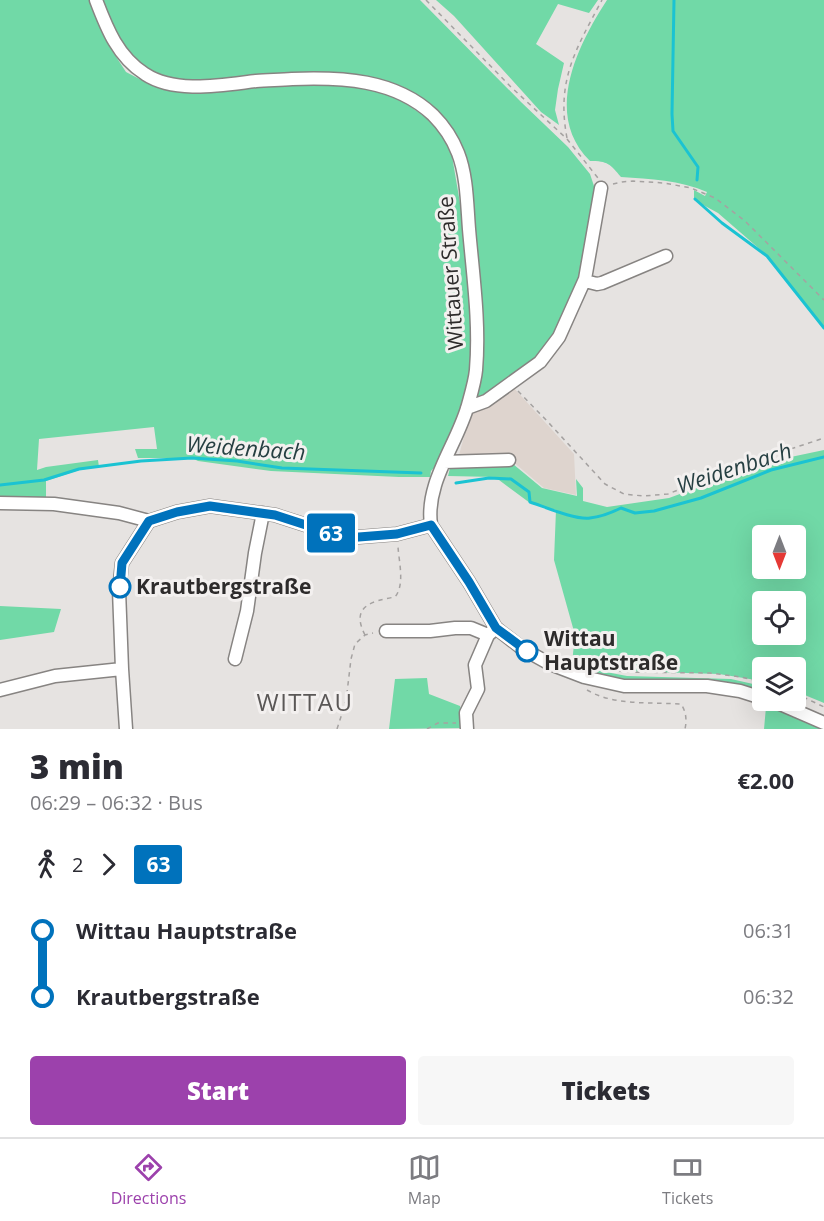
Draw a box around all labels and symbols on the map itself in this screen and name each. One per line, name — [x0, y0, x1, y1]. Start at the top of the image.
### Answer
street label: Wittauer Straße — [431, 195, 469, 351]
water label: Weidenbach — [185, 428, 307, 466]
water label: Weidenbach — [672, 434, 795, 500]
line badge: 63 — [304, 514, 358, 552]
north arrow — [752, 525, 806, 579]
place label: Krautbergstraße — [136, 572, 311, 600]
marker: Krautbergstraße — [109, 576, 131, 598]
place label: Wittau Hauptstraße — [544, 624, 678, 676]
marker: Wittau Hauptstraße — [516, 640, 538, 662]
district label: WITTAU — [257, 685, 353, 718]

